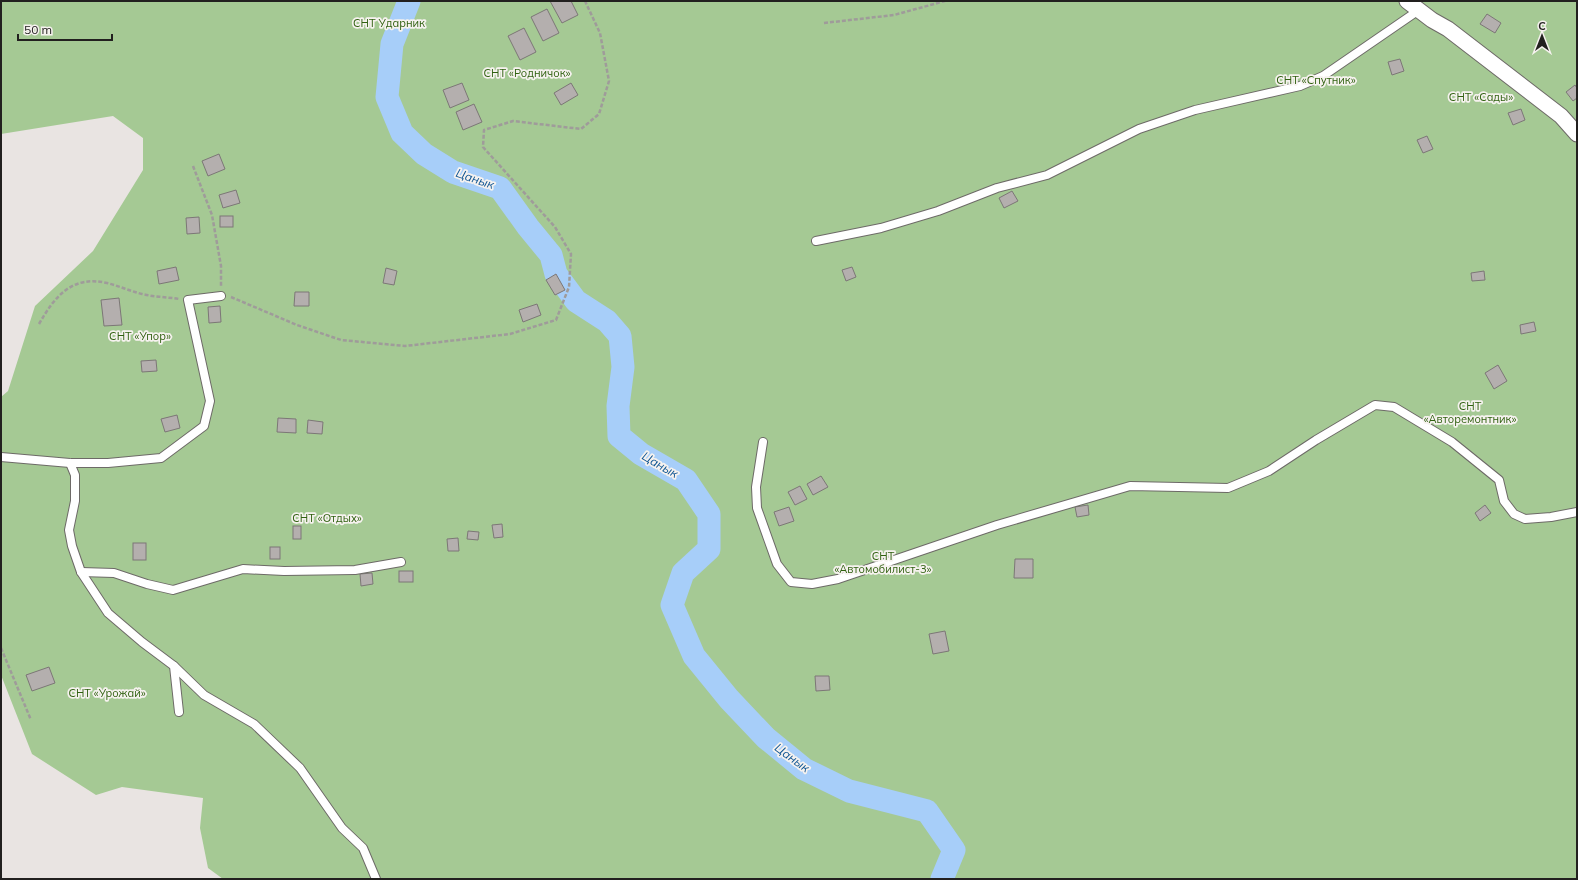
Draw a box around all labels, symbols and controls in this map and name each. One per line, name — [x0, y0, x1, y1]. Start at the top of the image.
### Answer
scale bar — [18, 16, 112, 42]
park label: СНТ Ударник — [353, 16, 425, 30]
north arrow — [1522, 16, 1562, 56]
text: С — [1538, 19, 1546, 33]
text: 50 m — [24, 22, 52, 37]
park label: СНТ «Родничок» — [484, 66, 571, 80]
park label: СНТ «Спутник» — [1276, 73, 1356, 87]
park label: СНТ «Сады» — [1449, 90, 1513, 104]
water label: Цанык — [454, 165, 497, 192]
park label: СНТ «Упор» — [109, 329, 171, 343]
park label: СНТ «Авторемонтник» — [1424, 399, 1516, 426]
water label: Цанык — [639, 448, 682, 481]
park label: СНТ «Отдых» — [292, 511, 362, 525]
park label: СНТ «Автомобилист-3» — [834, 549, 932, 576]
park label: СНТ «Урожай» — [68, 686, 146, 700]
water label: Цанык — [772, 740, 813, 776]

